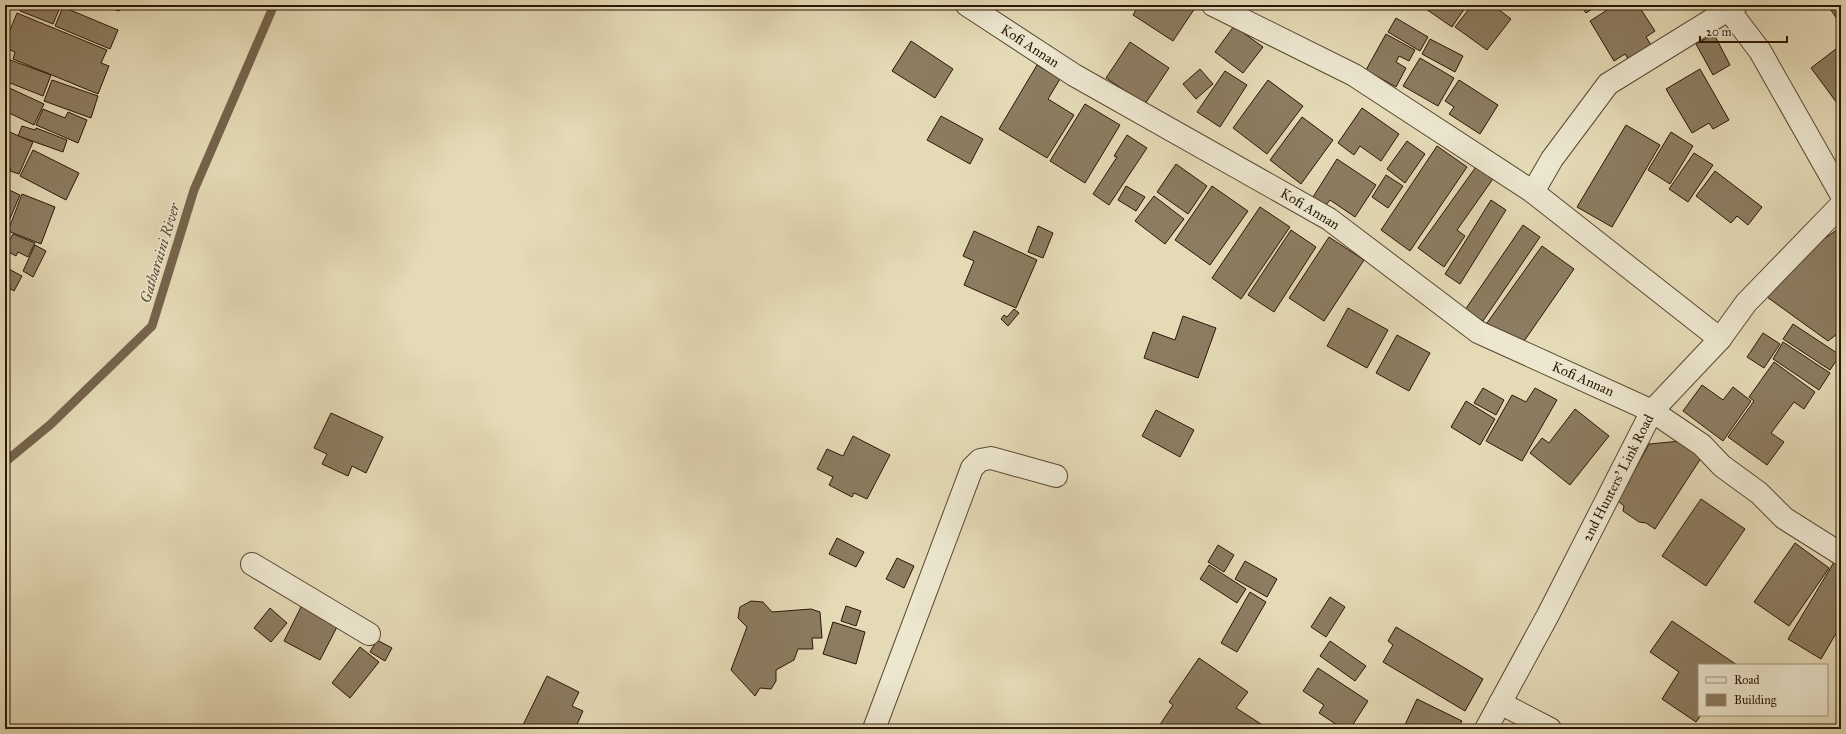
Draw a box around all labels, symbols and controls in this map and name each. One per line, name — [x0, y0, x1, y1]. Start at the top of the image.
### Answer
scale bar — [1700, 18, 1787, 44]
street label: Kofi Annan — [998, 21, 1063, 71]
text: 20 m — [1706, 25, 1732, 39]
street label: Kofi Annan — [1277, 185, 1343, 234]
water label: Gatharaini River — [136, 200, 184, 305]
street label: Kofi Annan — [1549, 358, 1617, 400]
street label: 2nd Hunters' Link Road — [1579, 412, 1657, 544]
legend — [1698, 664, 1828, 716]
text: Road — [1734, 673, 1760, 687]
text: Building — [1734, 693, 1777, 708]

